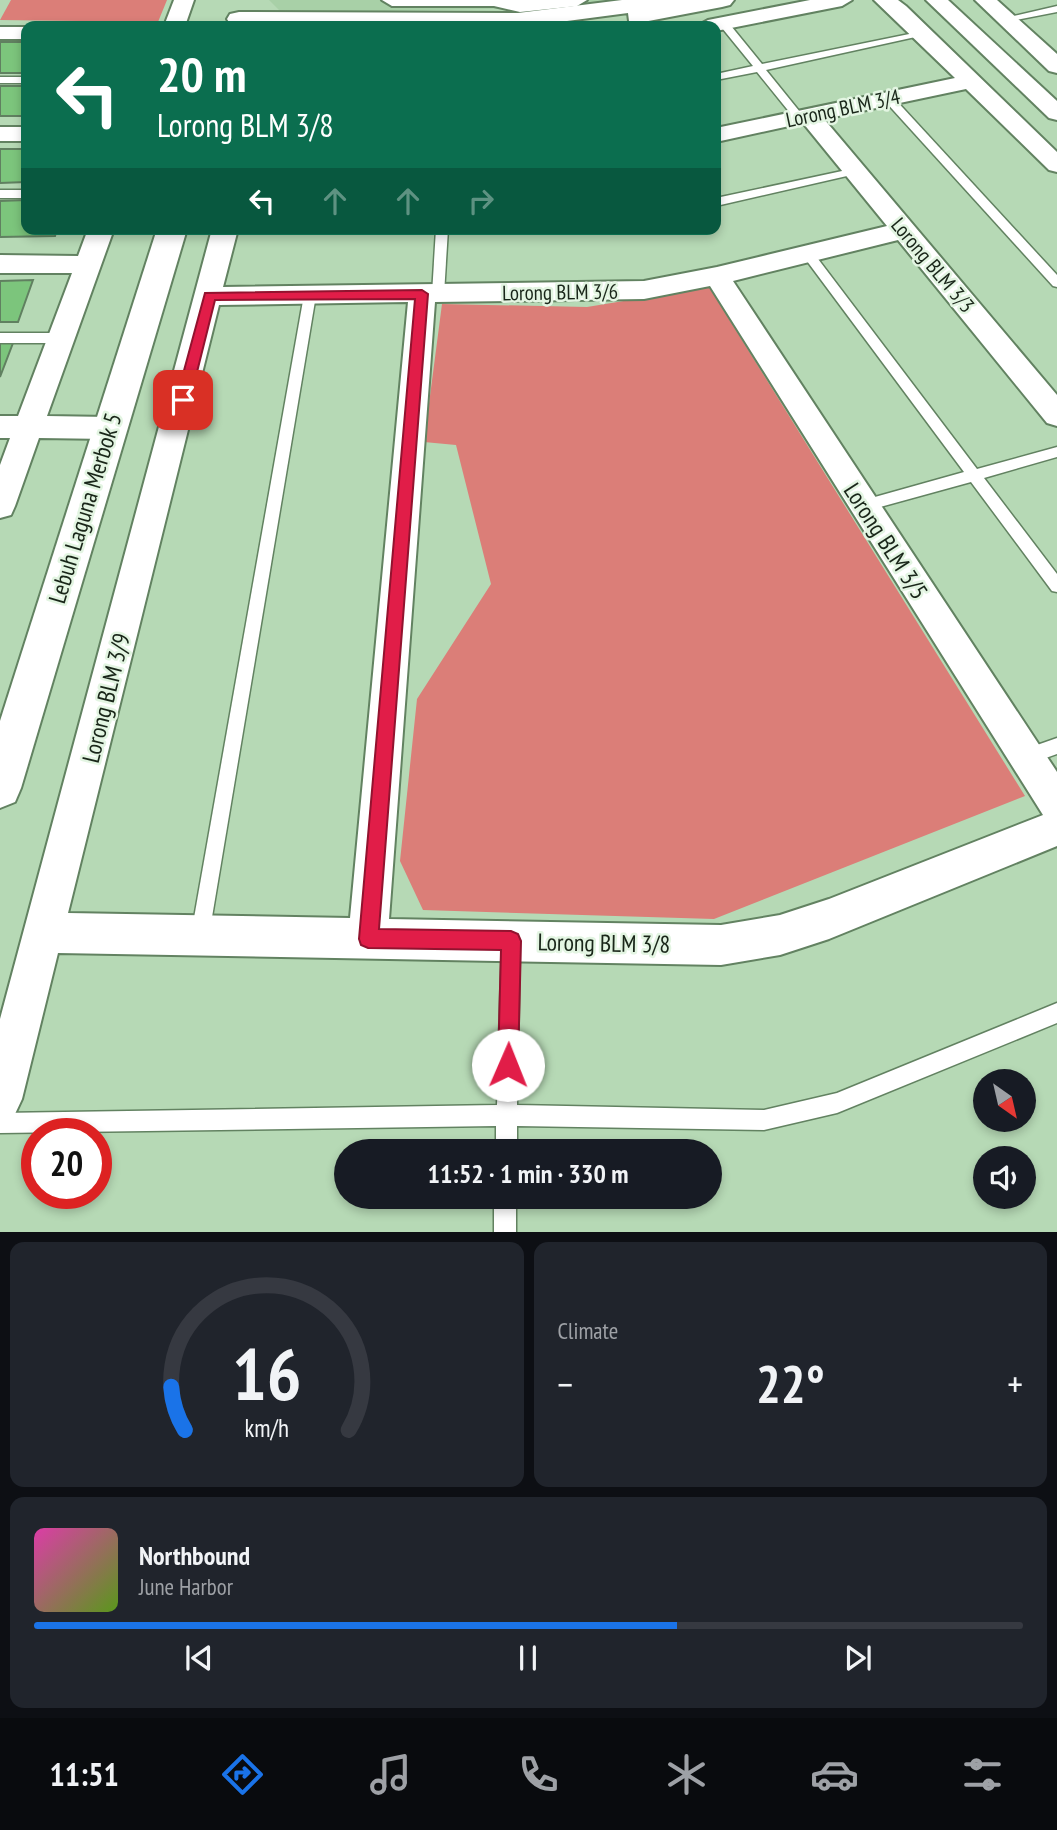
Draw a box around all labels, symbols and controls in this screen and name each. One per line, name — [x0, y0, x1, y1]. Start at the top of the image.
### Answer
text: 20 m — [157, 42, 246, 106]
icon: left — [42, 49, 133, 140]
street label: Lorong BLM 3/4 — [783, 83, 903, 133]
text: Lorong BLM 3/8 — [157, 104, 334, 146]
icon: left — [243, 182, 281, 220]
icon: ahead — [316, 182, 354, 220]
icon: ahead — [389, 182, 427, 220]
icon: right — [462, 182, 500, 220]
street label: Lorong BLM 3/3 — [885, 212, 981, 318]
street label: Lorong BLM 3/6 — [502, 277, 618, 307]
pin — [153, 370, 213, 430]
icon: arrive — [164, 381, 202, 419]
street label: Lebuh Laguna Merbok 5 — [41, 409, 129, 607]
street label: Lorong BLM 3/5 — [837, 477, 935, 605]
street label: Lorong BLM 3/9 — [75, 630, 137, 766]
street label: Lorong BLM 3/8 — [537, 926, 671, 960]
position arrow — [471, 1028, 545, 1102]
north arrow — [973, 1069, 1036, 1132]
map controls — [973, 1069, 1036, 1209]
speed limit sign: 20 — [21, 1118, 112, 1209]
button: sound — [973, 1146, 1036, 1209]
text: 11:52 · 1 min · 330 m — [428, 1157, 628, 1190]
text: Climate — [558, 1316, 618, 1345]
text: 16 — [232, 1327, 302, 1421]
text: 22° — [756, 1350, 825, 1417]
text: − — [558, 1359, 573, 1408]
text: + — [1007, 1359, 1023, 1408]
text: km/h — [245, 1412, 289, 1444]
text: Northbound — [139, 1539, 250, 1572]
text: June Harbor — [139, 1572, 233, 1601]
icon: previous — [180, 1639, 218, 1677]
icon: pause — [509, 1639, 547, 1677]
icon: next — [839, 1639, 877, 1677]
icon: directions — [218, 1750, 267, 1799]
icon: music — [366, 1750, 415, 1799]
icon: phone — [514, 1750, 563, 1799]
icon: climate — [662, 1750, 711, 1799]
icon: car — [810, 1750, 859, 1799]
icon: filters — [958, 1750, 1007, 1799]
text: 11:51 — [50, 1753, 119, 1795]

